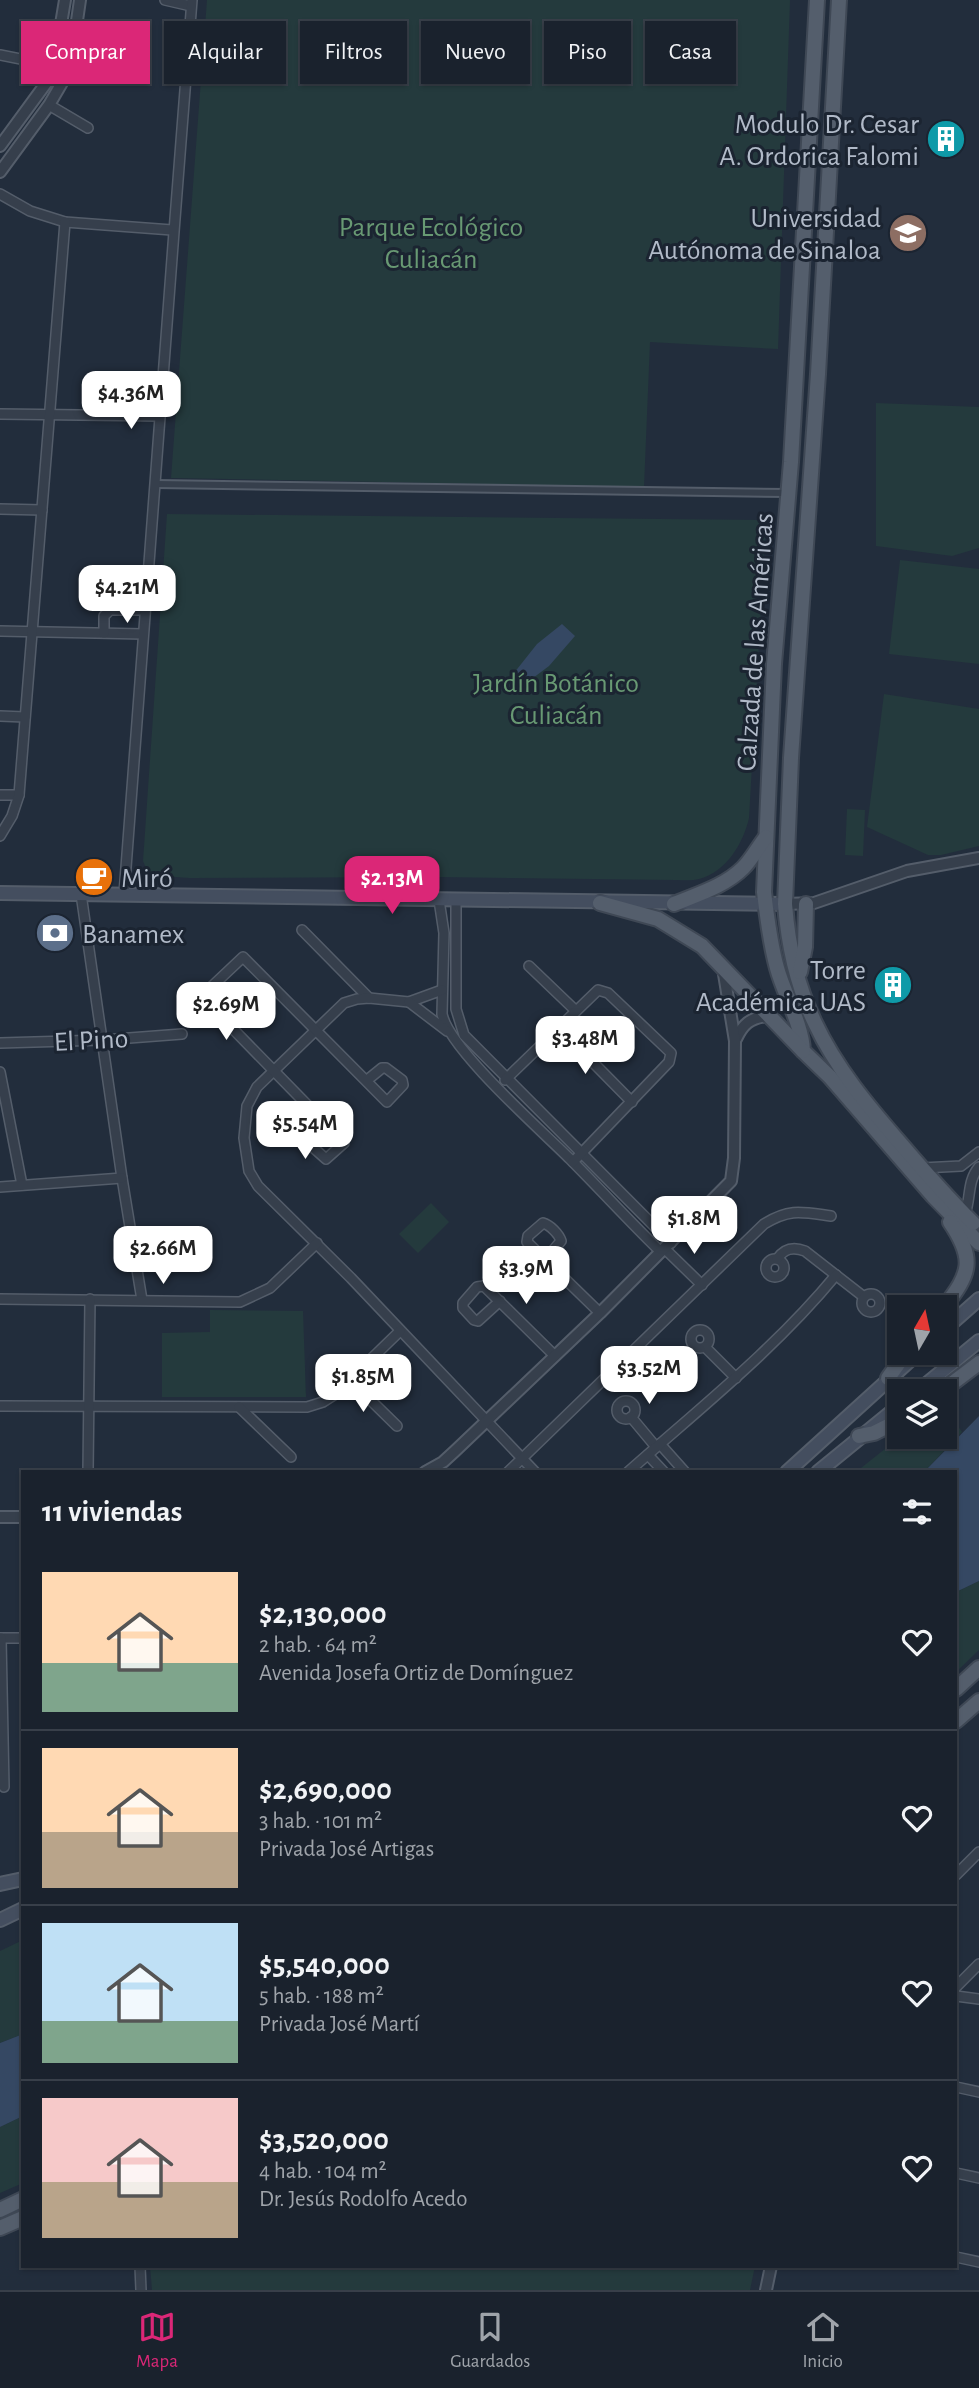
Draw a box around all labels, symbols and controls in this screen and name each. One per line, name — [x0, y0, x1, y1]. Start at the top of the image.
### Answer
chip: Comprar — [21, 21, 150, 84]
chip: Alquilar — [164, 21, 286, 84]
chip: Filtros — [300, 21, 407, 84]
chip: Nuevo — [421, 21, 530, 84]
chip: Piso — [544, 21, 631, 84]
chip: Casa — [645, 21, 736, 84]
place label: Modulo Dr. Cesar A. Ordorica Falomi — [719, 111, 919, 171]
building icon: Modulo Dr. Cesar A. Ordorica Falomi — [925, 118, 967, 160]
place label: Universidad Autónoma de Sinaloa — [648, 205, 881, 265]
school or university icon: Universidad Autónoma de Sinaloa — [887, 212, 929, 254]
park label: Parque Ecológico Culiacán — [339, 214, 523, 274]
pin: $4.36M — [74, 372, 188, 431]
text: $4.36M — [98, 382, 164, 405]
street label: Calzada de las Américas — [733, 512, 779, 772]
pin: $4.21M — [70, 566, 184, 625]
text: $4.21M — [95, 576, 159, 599]
park label: Jardín Botánico Culiacán — [473, 670, 639, 730]
cafe icon: Miró — [73, 856, 115, 898]
pin: $2.13M — [335, 856, 449, 916]
place label: Miró — [121, 865, 173, 893]
text: $2.13M — [361, 867, 423, 890]
bank icon: Banamex — [34, 912, 76, 954]
place label: Banamex — [82, 921, 184, 949]
place label: Torre Académica UAS — [696, 957, 866, 1017]
building icon: Torre Académica UAS — [872, 964, 914, 1006]
pin: $2.69M — [169, 982, 283, 1042]
text: $2.69M — [193, 993, 260, 1016]
pin: $3.48M — [528, 1016, 642, 1076]
street label: El Pino — [53, 1025, 129, 1057]
text: $3.48M — [552, 1027, 618, 1050]
pin: $5.54M — [248, 1102, 362, 1161]
text: $5.54M — [272, 1112, 338, 1135]
pin: $1.8M — [645, 1196, 743, 1256]
text: $1.8M — [667, 1207, 721, 1230]
pin: $2.66M — [106, 1226, 220, 1286]
text: $2.66M — [130, 1237, 197, 1260]
pin: $3.9M — [477, 1246, 575, 1306]
text: $3.9M — [499, 1257, 553, 1280]
north arrow — [887, 1295, 957, 1365]
map controls — [887, 1295, 957, 1449]
pin: $3.52M — [592, 1346, 706, 1406]
pin: $1.85M — [306, 1354, 420, 1414]
text: $3.52M — [617, 1357, 681, 1380]
text: $1.85M — [331, 1365, 395, 1388]
button: layers — [887, 1379, 957, 1449]
icon: filters — [898, 1493, 936, 1531]
text: 11 viviendas — [42, 1497, 182, 1527]
text: $2,130,000 — [259, 1599, 387, 1629]
icon: home — [98, 1600, 182, 1684]
icon: heart — [898, 1623, 936, 1661]
text: 2 hab. · 64 m² — [259, 1634, 377, 1657]
text: Avenida Josefa Ortiz de Domínguez — [259, 1662, 573, 1685]
text: $2,690,000 — [259, 1775, 392, 1805]
icon: home — [98, 1776, 182, 1860]
icon: heart — [898, 1799, 936, 1837]
text: 3 hab. · 101 m² — [259, 1810, 382, 1833]
text: Privada José Artigas — [259, 1838, 434, 1861]
text: $5,540,000 — [259, 1950, 390, 1980]
icon: home — [98, 1951, 182, 2035]
icon: heart — [898, 1974, 936, 2012]
text: 5 hab. · 188 m² — [259, 1985, 384, 2008]
text: Privada José Martí — [259, 2013, 419, 2036]
text: $3,520,000 — [259, 2125, 389, 2155]
icon: home — [98, 2126, 182, 2210]
icon: heart — [898, 2149, 936, 2187]
text: 4 hab. · 104 m² — [259, 2160, 387, 2183]
text: Dr. Jesús Rodolfo Acedo — [259, 2188, 468, 2211]
tab: Mapa — [136, 2308, 178, 2373]
tab: Guardados — [450, 2308, 530, 2373]
tab: Inicio — [802, 2308, 843, 2373]

